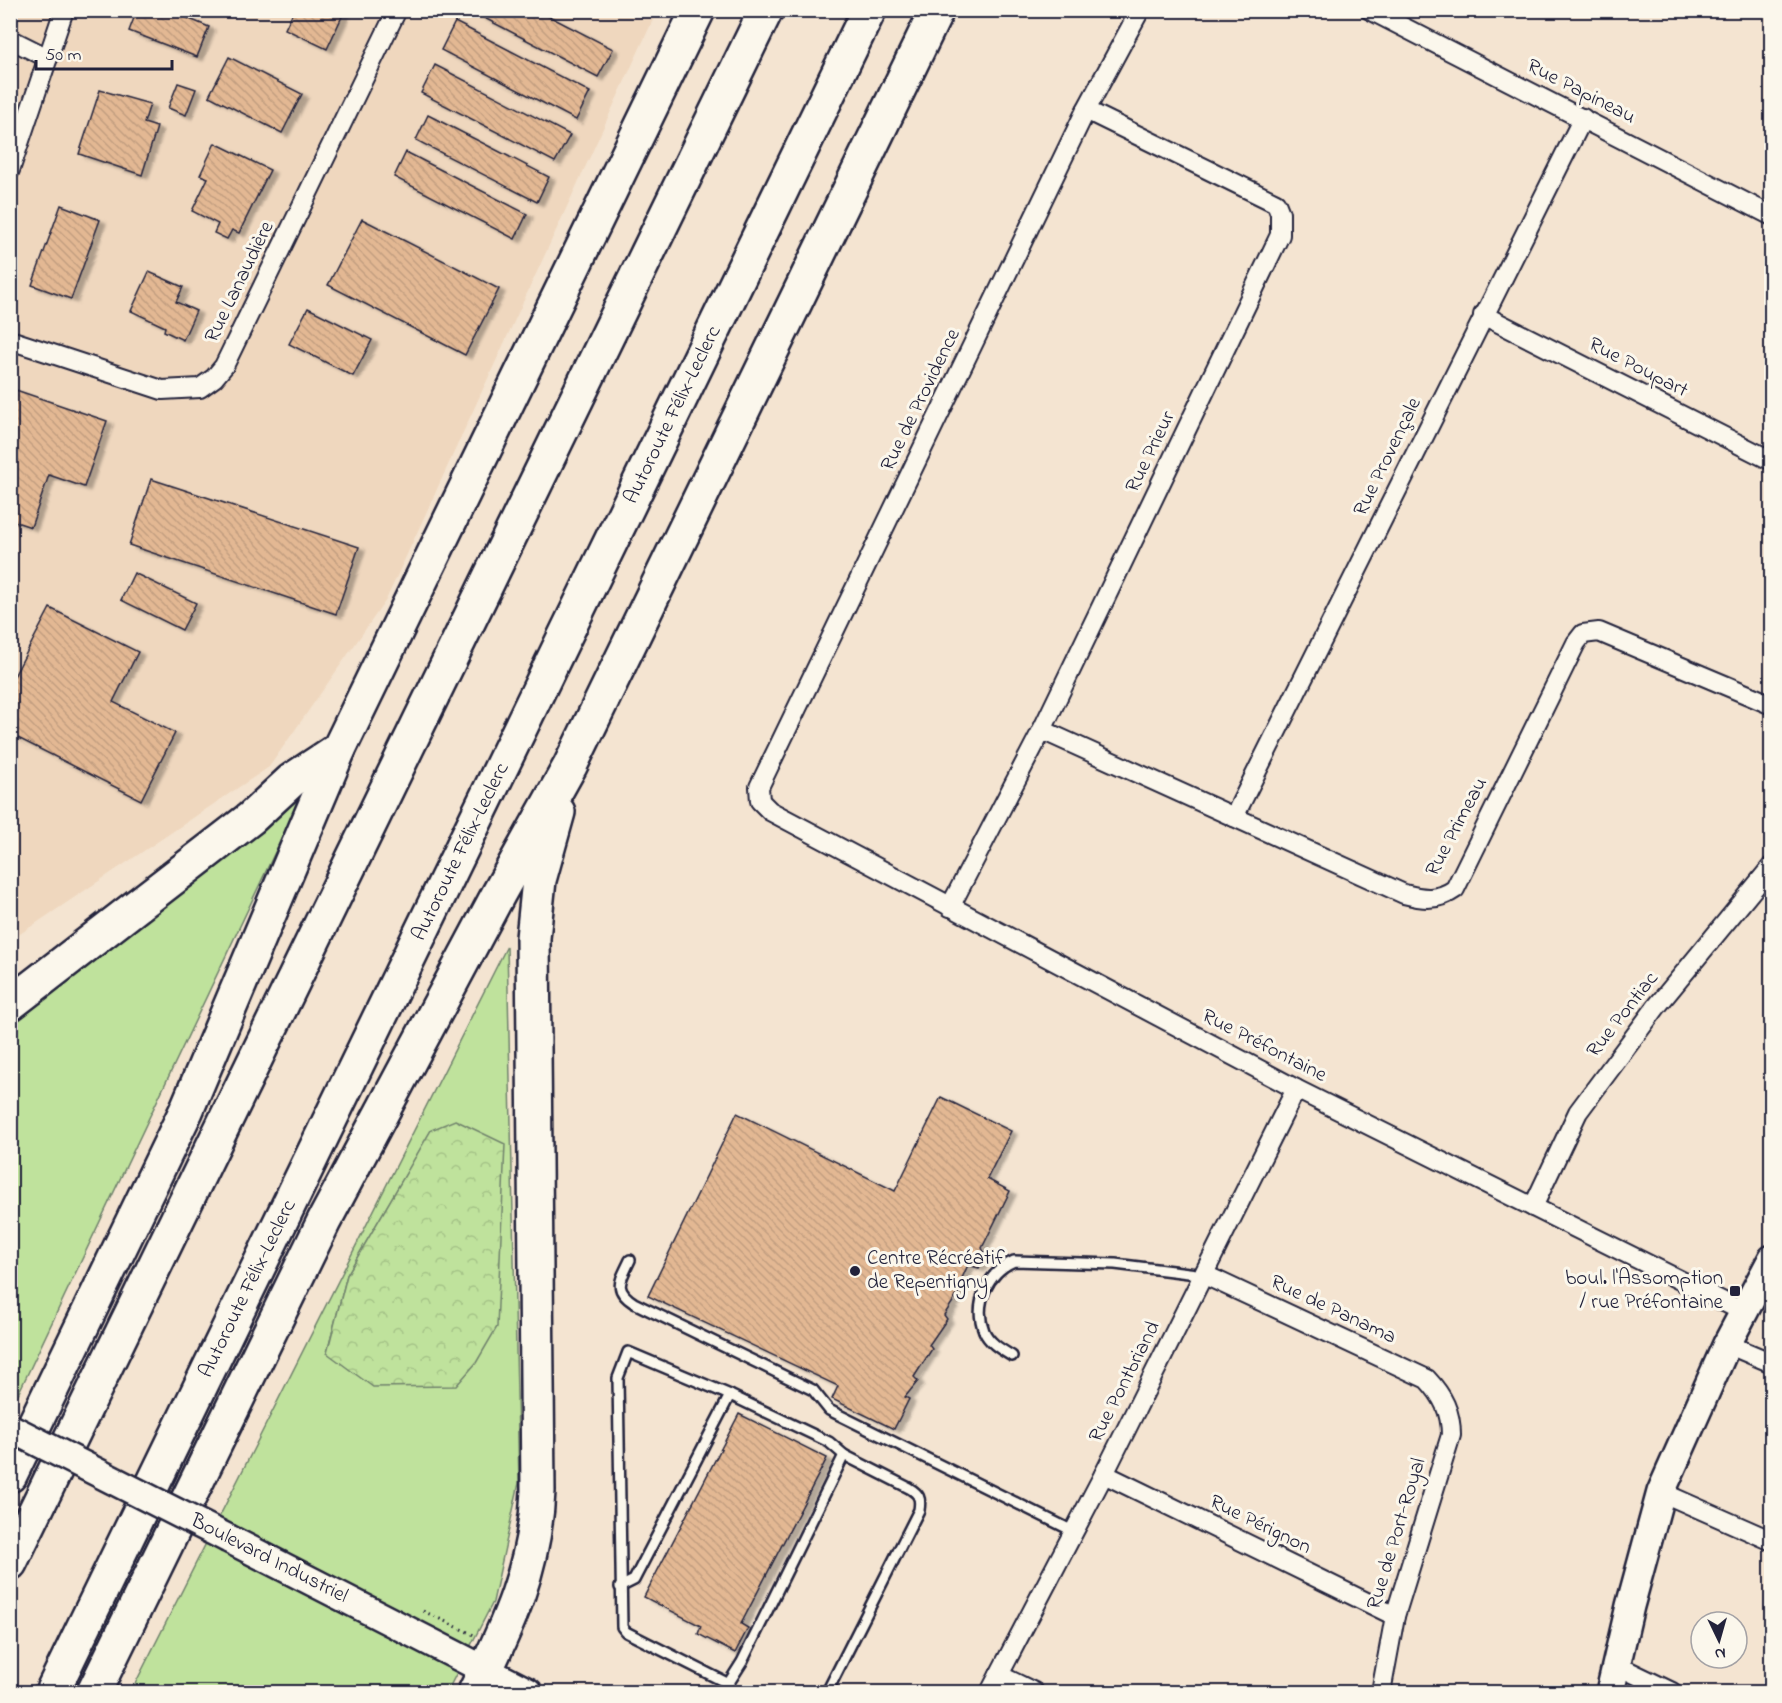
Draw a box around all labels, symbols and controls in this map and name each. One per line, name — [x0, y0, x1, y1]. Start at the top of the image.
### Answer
scale bar — [36, 33, 172, 71]
text: 50 m — [45, 43, 82, 69]
street label: Rue Papineau — [1521, 52, 1641, 132]
street label: Rue Lanaudière — [198, 216, 283, 348]
street label: Autoroute Félix-Leclerc — [617, 320, 730, 509]
street label: Rue de Providence — [873, 323, 969, 476]
street label: Rue Poupart — [1583, 330, 1693, 406]
street label: Rue Provençale — [1346, 392, 1430, 521]
street label: Rue Prieur — [1118, 406, 1184, 498]
street label: Autoroute Félix-Leclerc — [405, 757, 518, 946]
street label: Rue Primeau — [1418, 772, 1496, 882]
street label: Rue Pontiac — [1580, 965, 1667, 1064]
street label: Rue Préfontaine — [1196, 1002, 1332, 1091]
street label: Autoroute Félix-Leclerc — [192, 1194, 305, 1383]
place label: Centre Récréatif de Repentigny — [867, 1244, 1005, 1300]
marker: Centre Récréatif de Repentigny — [848, 1264, 862, 1278]
place label: boul. l'Assomption / rue Préfontaine — [1565, 1264, 1724, 1318]
street label: Rue de Panama — [1265, 1268, 1401, 1352]
marker: boul. l'Assomption / rue Préfontaine — [1728, 1284, 1742, 1298]
street label: Rue Pontbriand — [1082, 1316, 1168, 1448]
street label: Rue de Port-Royal — [1360, 1455, 1436, 1614]
street label: Rue Pérignon — [1203, 1487, 1316, 1564]
street label: Boulevard Industriel — [184, 1506, 353, 1612]
north arrow — [1689, 1610, 1749, 1670]
text: N — [1714, 1641, 1727, 1665]

